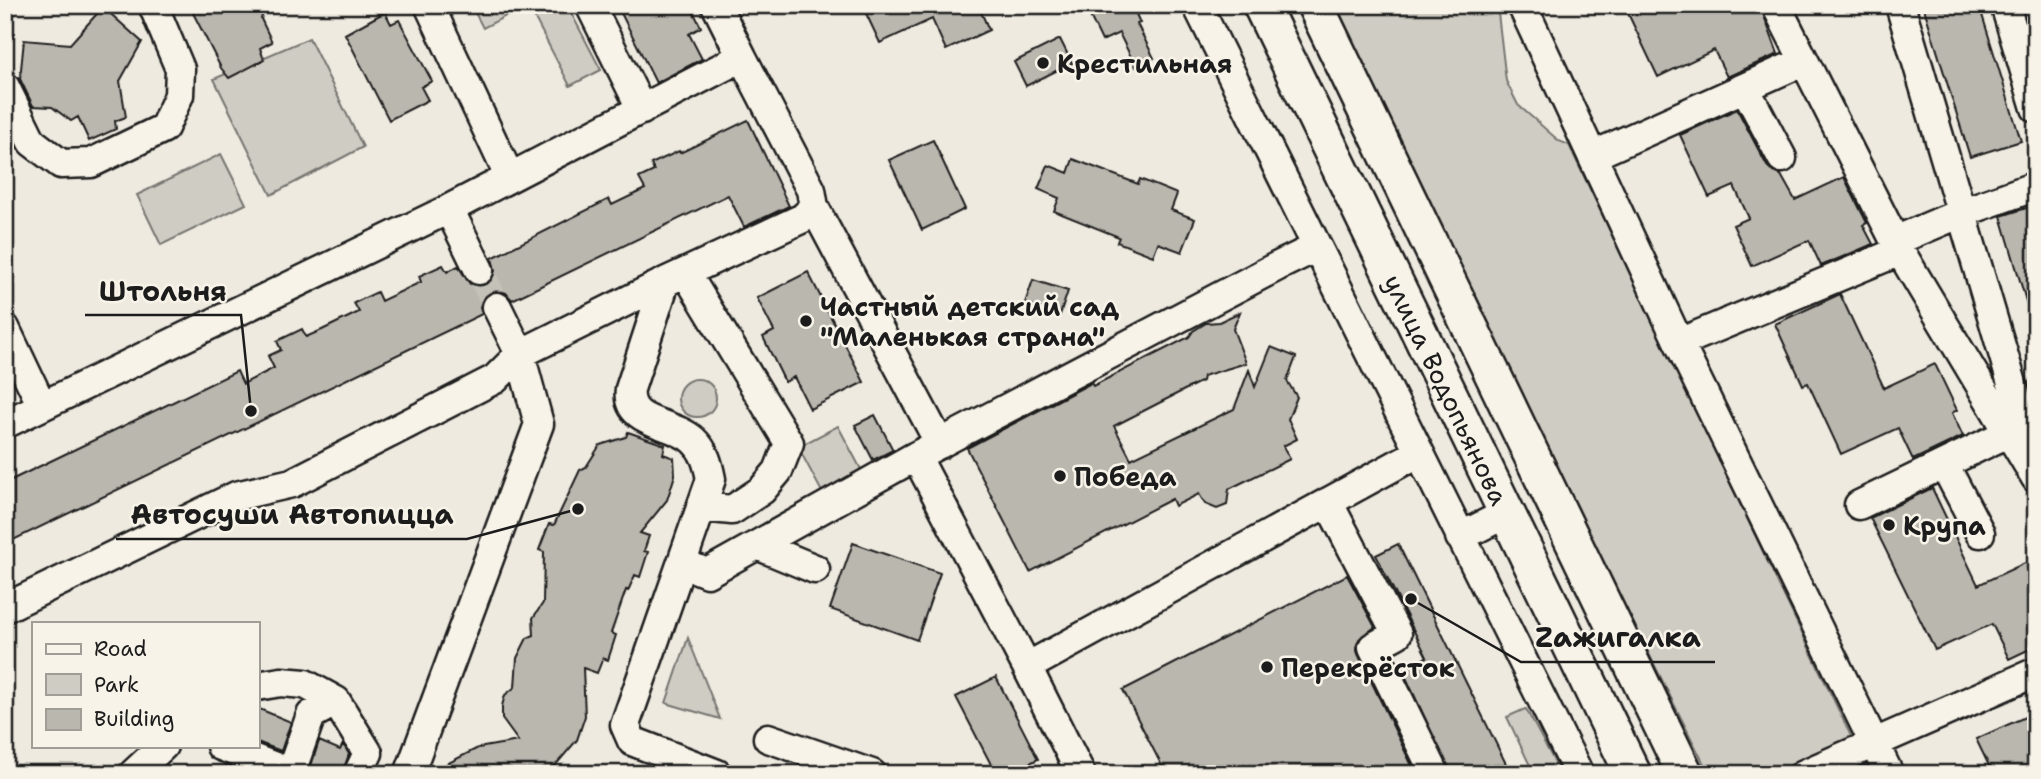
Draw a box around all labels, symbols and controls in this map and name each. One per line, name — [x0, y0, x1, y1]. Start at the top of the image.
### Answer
place label: Крестильная — [1057, 46, 1232, 81]
marker: Крестильная — [1035, 55, 1051, 71]
callout: Штольня — [85, 266, 241, 315]
street label: улица Водопьянова — [1376, 268, 1518, 511]
text: Штольня — [99, 272, 227, 310]
place label: Частный детский сад "Маленькая страна" — [820, 289, 1119, 354]
marker: Частный детский сад "Маленькая страна" — [798, 313, 814, 329]
place label: Победа — [1074, 459, 1177, 494]
marker: Победа — [1052, 468, 1068, 484]
callout: Автосуши Автопицца — [116, 490, 467, 539]
text: Автосуши Автопицца — [130, 495, 454, 533]
place label: Крупа — [1903, 508, 1986, 543]
marker: Крупа — [1881, 517, 1897, 533]
callout: Zажигалка — [1521, 613, 1715, 662]
text: Zажигалка — [1535, 618, 1701, 656]
legend — [32, 622, 259, 748]
text: Road — [94, 635, 147, 663]
place label: Перекрёсток — [1281, 650, 1455, 685]
marker: Перекрёсток — [1259, 659, 1275, 675]
text: Park — [94, 671, 139, 699]
text: Building — [94, 705, 174, 733]

